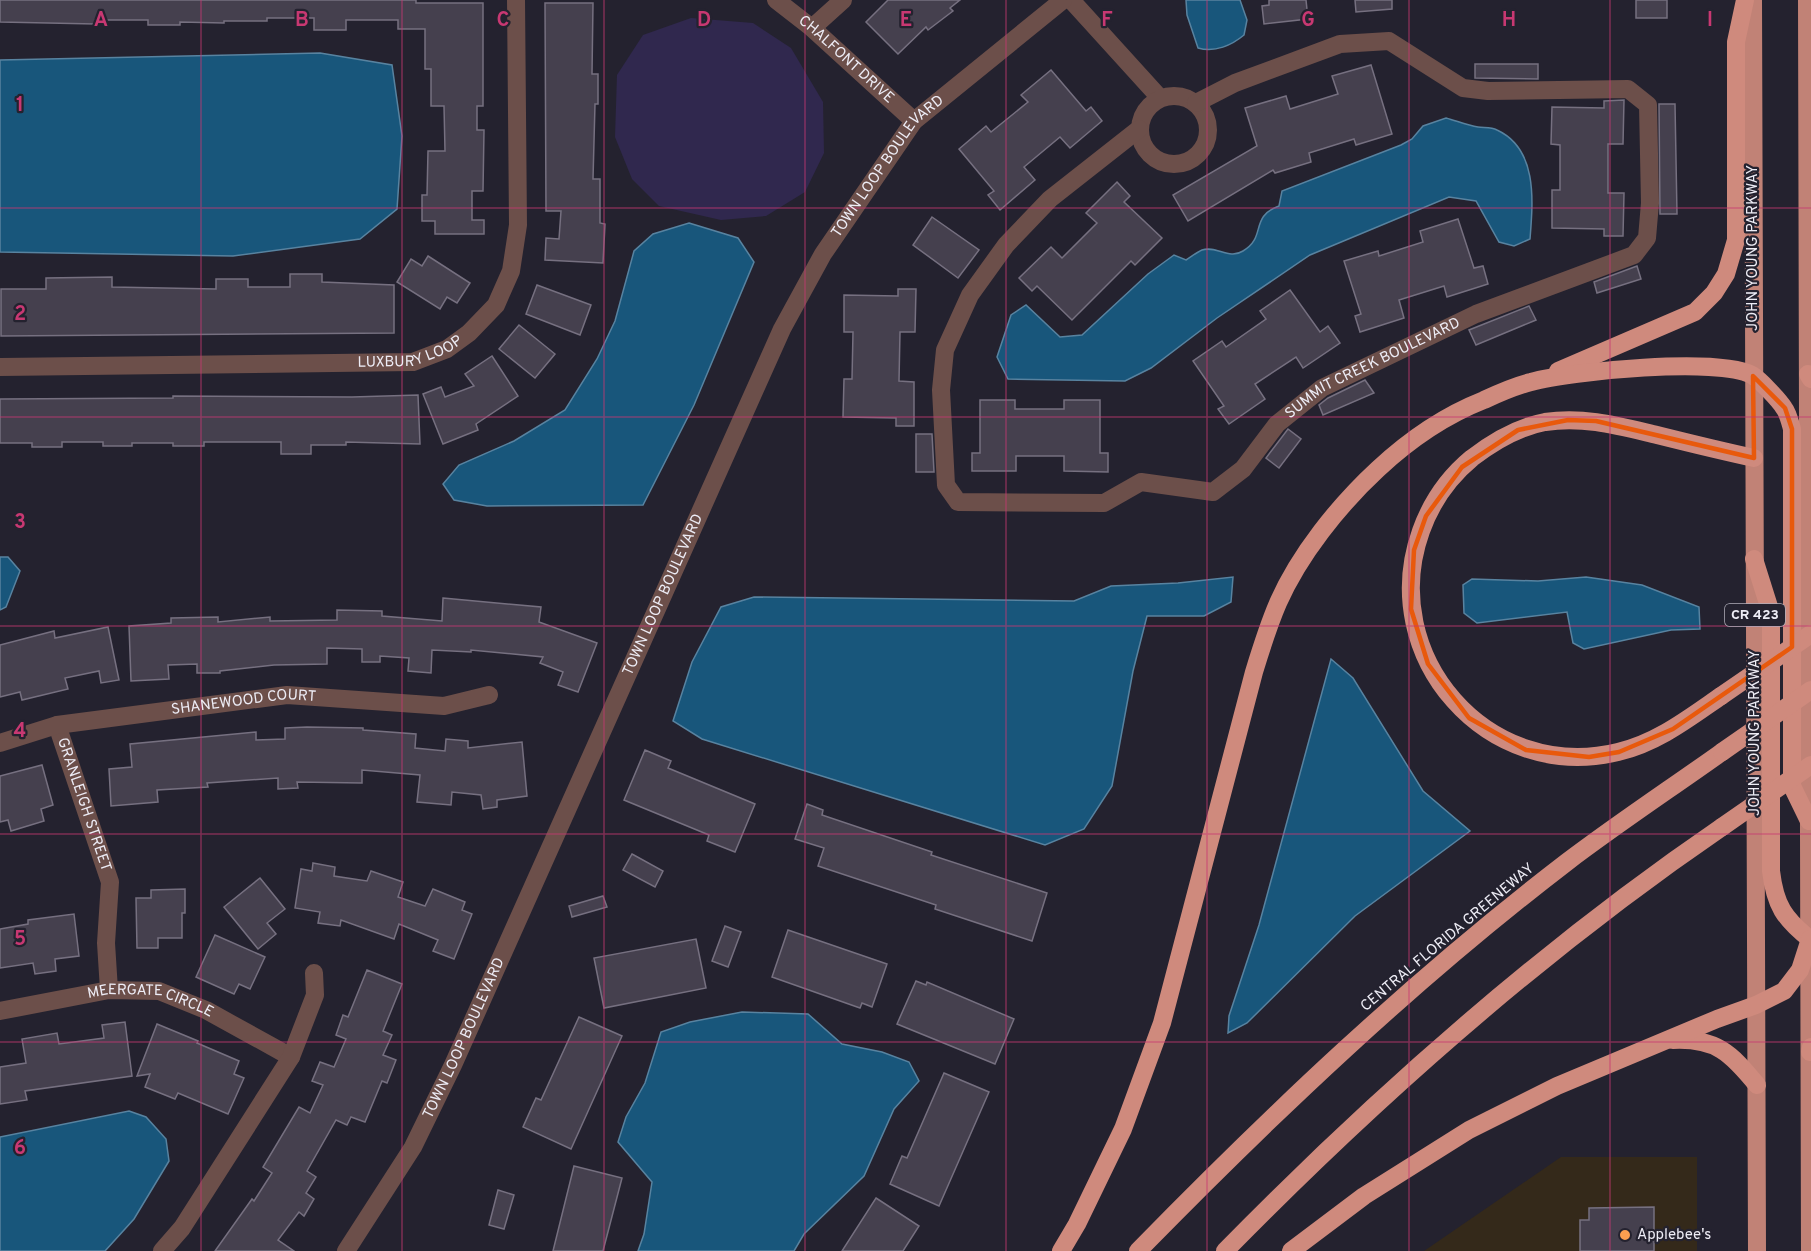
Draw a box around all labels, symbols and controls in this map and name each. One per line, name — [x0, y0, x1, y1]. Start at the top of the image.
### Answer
text: A — [94, 8, 108, 34]
text: B — [295, 8, 309, 34]
text: C — [497, 8, 509, 34]
text: D — [697, 8, 711, 34]
text: E — [900, 8, 912, 34]
text: F — [1101, 8, 1113, 34]
text: G — [1301, 8, 1315, 34]
text: H — [1502, 8, 1516, 34]
text: I — [1707, 8, 1713, 34]
street label: CHALFONT DRIVE — [794, 11, 898, 108]
street label: TOWN LOOP BOULEVARD — [827, 91, 948, 241]
text: 1 — [16, 93, 24, 119]
street label: JOHN YOUNG PARKWAY — [1744, 165, 1763, 331]
text: 2 — [14, 302, 26, 328]
street label: SUMMIT CREEK BOULEVARD — [1281, 313, 1463, 423]
street label: LUXBURY LOOP — [357, 331, 466, 372]
text: 3 — [14, 510, 26, 536]
street label: TOWN LOOP BOULEVARD — [619, 511, 708, 679]
road number: CR 423 — [1725, 604, 1785, 626]
street label: JOHN YOUNG PARKWAY — [1746, 650, 1765, 816]
street label: SHANEWOOD COURT — [170, 686, 317, 720]
text: 4 — [14, 719, 26, 745]
street label: GRANLEIGH STREET — [52, 735, 115, 874]
street label: CENTRAL FLORIDA GREENEWAY — [1357, 859, 1539, 1016]
text: 5 — [14, 927, 26, 953]
street label: TOWN LOOP BOULEVARD — [419, 955, 509, 1122]
street label: MEERGATE CIRCLE — [86, 980, 217, 1022]
text: 6 — [14, 1136, 26, 1162]
place label: Applebee's — [1637, 1226, 1711, 1245]
marker: Applebee's — [1618, 1228, 1632, 1242]

